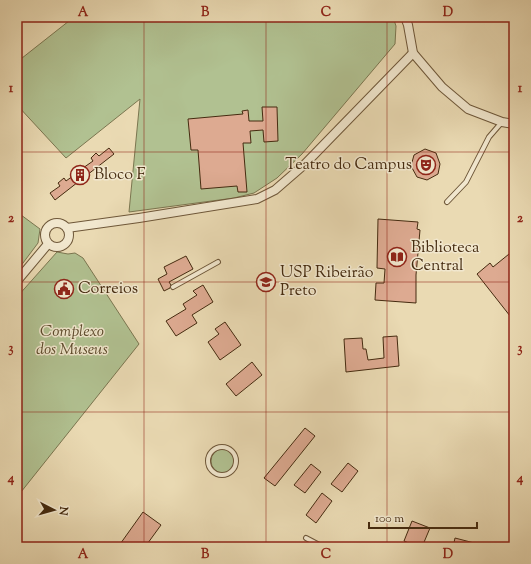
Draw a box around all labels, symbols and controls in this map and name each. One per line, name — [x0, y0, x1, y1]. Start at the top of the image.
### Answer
text: A — [78, 4, 89, 22]
text: B — [201, 4, 210, 22]
text: C — [321, 4, 331, 22]
text: D — [443, 4, 453, 22]
text: 1 — [9, 80, 14, 98]
text: 1 — [518, 80, 523, 98]
place label: Teatro do Campus — [285, 154, 412, 177]
theatre icon: Teatro do Campus — [415, 154, 437, 176]
building icon: Bloco F — [69, 164, 91, 186]
place label: Bloco F — [94, 164, 145, 187]
text: 2 — [8, 210, 15, 228]
text: 2 — [517, 210, 524, 228]
place label: Biblioteca Central — [411, 237, 480, 278]
library icon: Biblioteca Central — [386, 246, 408, 268]
place label: USP Ribeirão Preto — [280, 262, 374, 303]
school or university icon: USP Ribeirão Preto — [255, 271, 277, 293]
public building icon: Correios — [53, 278, 75, 300]
place label: Correios — [78, 278, 138, 301]
park label: Complexo dos Museus — [36, 321, 108, 362]
text: 3 — [8, 340, 14, 358]
text: 3 — [517, 340, 523, 358]
text: 4 — [7, 470, 15, 488]
text: 4 — [516, 470, 524, 488]
north arrow — [34, 490, 74, 530]
scale bar — [369, 504, 477, 530]
text: N — [55, 505, 71, 516]
text: 100 m — [375, 510, 404, 528]
text: A — [78, 546, 89, 564]
text: B — [201, 546, 210, 564]
text: C — [321, 546, 331, 564]
text: D — [443, 546, 453, 564]

